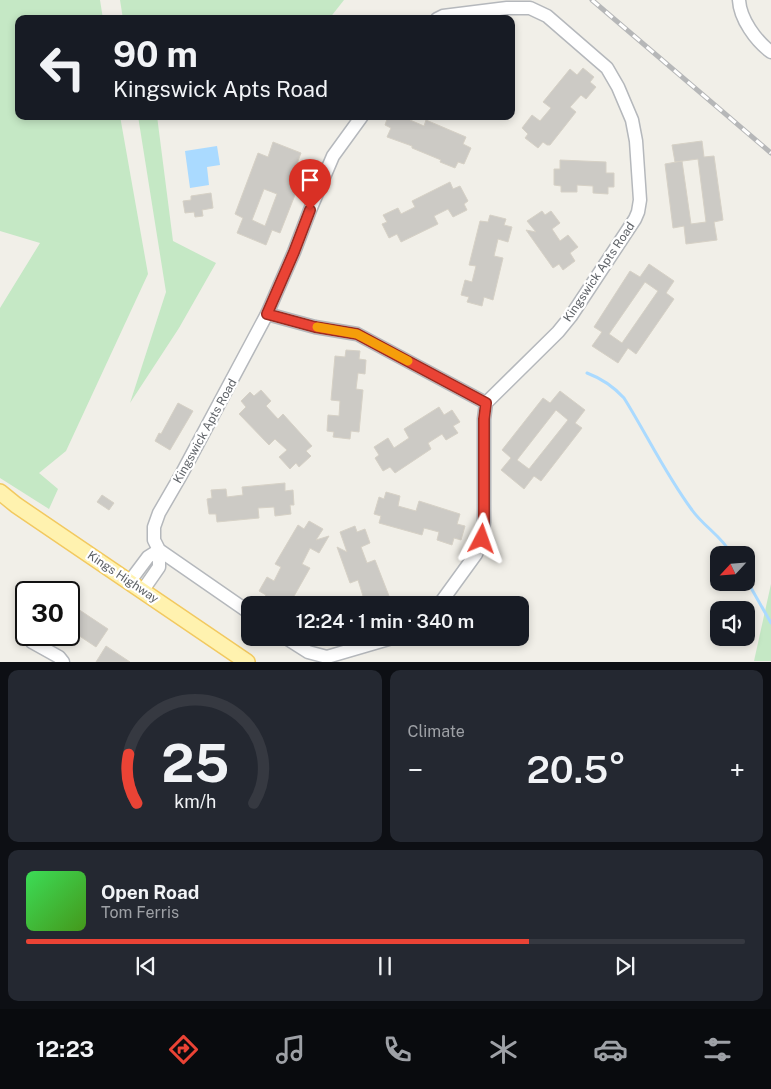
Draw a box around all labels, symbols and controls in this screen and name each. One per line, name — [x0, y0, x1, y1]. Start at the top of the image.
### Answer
text: 90 m — [113, 34, 198, 75]
icon: left — [30, 35, 95, 100]
text: Kingswick Apts Road — [113, 76, 328, 102]
pin — [289, 159, 331, 210]
icon: arrive — [296, 166, 324, 194]
street label: Kingswick Apts Road — [560, 219, 638, 325]
street label: Kingswick Apts Road — [170, 376, 240, 486]
position arrow — [455, 512, 507, 564]
north arrow — [710, 546, 755, 591]
map controls — [710, 546, 755, 646]
street label: Kings Highway — [85, 548, 162, 606]
speed limit sign: 30 — [15, 581, 80, 646]
button: sound — [710, 601, 755, 646]
text: 12:24 · 1 min · 340 m — [296, 610, 474, 632]
text: Climate — [408, 722, 465, 741]
text: 25 — [161, 733, 229, 794]
text: 20.5° — [526, 747, 626, 792]
text: − — [408, 753, 423, 786]
text: + — [729, 753, 745, 786]
text: km/h — [174, 791, 216, 812]
text: Open Road — [101, 881, 199, 903]
text: Tom Ferris — [101, 903, 179, 922]
icon: previous — [132, 952, 160, 980]
icon: pause — [371, 952, 399, 980]
icon: next — [611, 952, 639, 980]
icon: directions — [166, 1032, 201, 1067]
icon: music — [273, 1032, 308, 1067]
icon: phone — [380, 1032, 415, 1067]
icon: climate — [486, 1032, 521, 1067]
icon: car — [593, 1032, 628, 1067]
icon: filters — [700, 1032, 735, 1067]
text: 12:23 — [36, 1036, 94, 1062]

